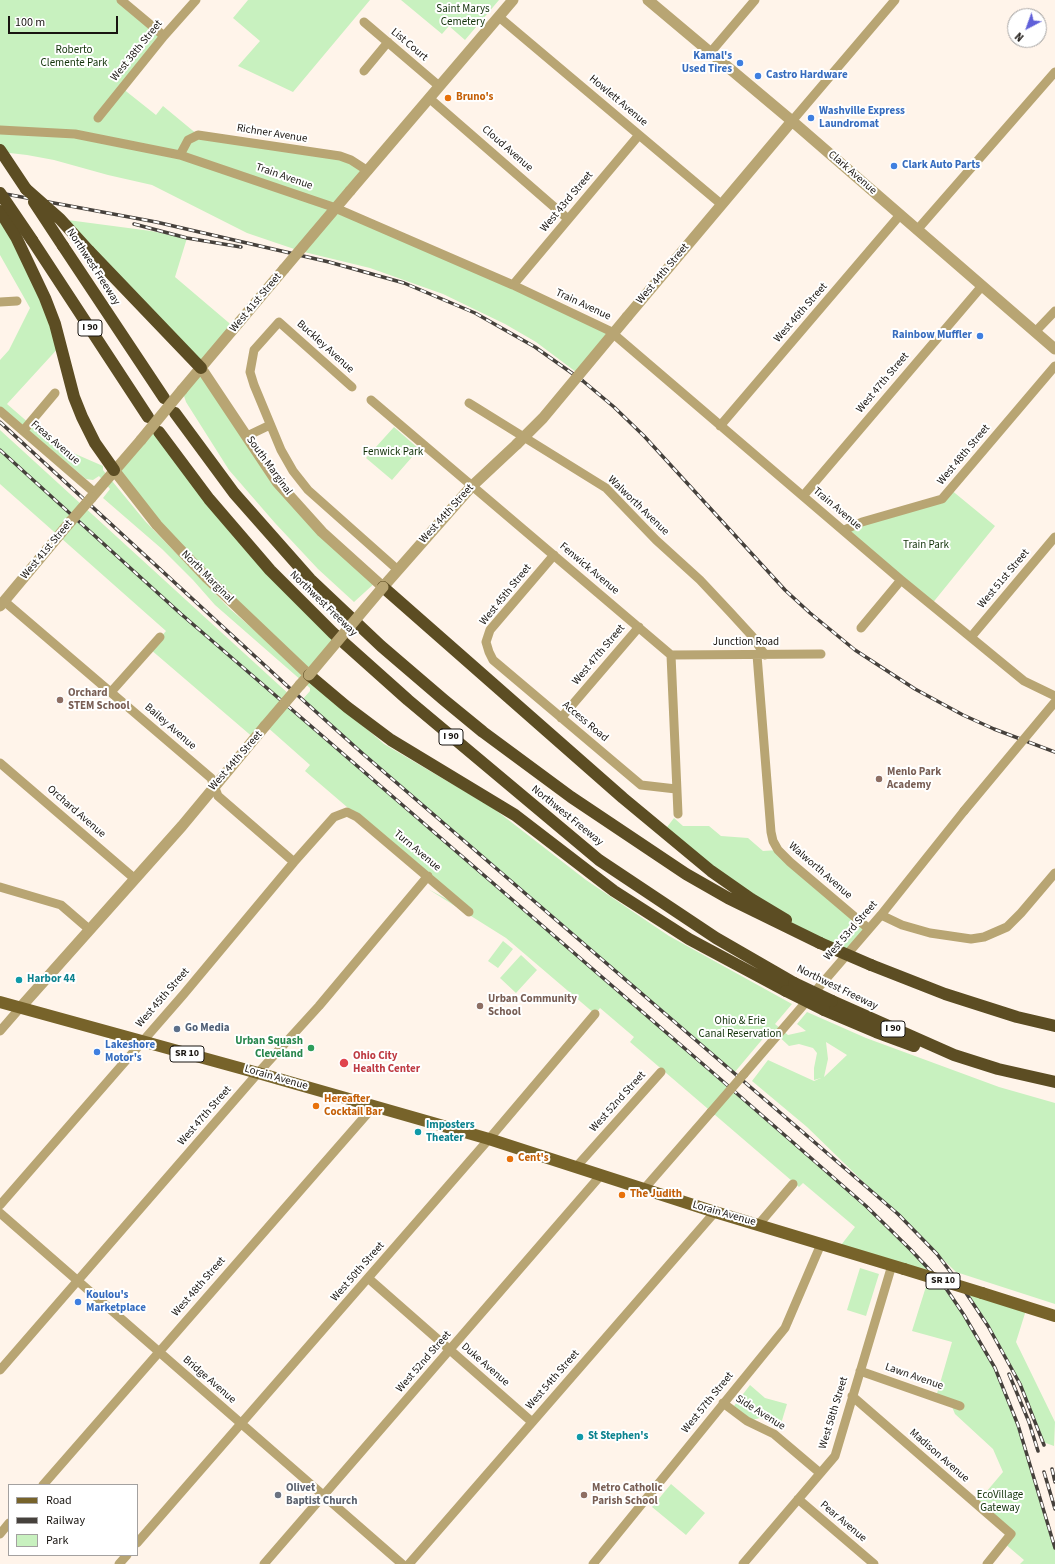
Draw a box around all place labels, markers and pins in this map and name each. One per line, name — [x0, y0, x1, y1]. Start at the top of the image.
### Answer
place label: Kamal's Used Tires — [682, 50, 732, 76]
marker: Kamal's Used Tires — [735, 58, 745, 68]
place label: Castro Hardware — [766, 69, 848, 83]
marker: Castro Hardware — [753, 71, 763, 81]
place label: Bruno's — [456, 91, 493, 105]
marker: Bruno's — [443, 93, 453, 103]
place label: Washville Express Laundromat — [819, 105, 905, 131]
marker: Washville Express Laundromat — [806, 113, 816, 123]
place label: Clark Auto Parts — [902, 159, 980, 173]
marker: Clark Auto Parts — [889, 161, 899, 171]
place label: Rainbow Muffler — [892, 329, 972, 343]
marker: Rainbow Muffler — [975, 331, 985, 341]
place label: Orchard STEM School — [68, 687, 130, 713]
marker: Orchard STEM School — [55, 695, 65, 705]
place label: Menlo Park Academy — [887, 766, 941, 792]
marker: Menlo Park Academy — [874, 774, 884, 784]
place label: Harbor 44 — [27, 973, 75, 987]
marker: Harbor 44 — [14, 975, 24, 985]
place label: Urban Community School — [488, 993, 577, 1019]
marker: Urban Community School — [475, 1001, 485, 1011]
place label: Go Media — [185, 1022, 230, 1036]
marker: Go Media — [172, 1024, 182, 1034]
place label: Urban Squash Cleveland — [235, 1035, 303, 1061]
place label: Lakeshore Motor's — [105, 1039, 155, 1065]
marker: Urban Squash Cleveland — [306, 1043, 316, 1053]
marker: Lakeshore Motor's — [92, 1047, 102, 1057]
place label: Ohio City Health Center — [353, 1050, 420, 1076]
marker: Ohio City Health Center — [338, 1057, 350, 1069]
place label: Hereafter Cocktail Bar — [324, 1093, 382, 1119]
marker: Hereafter Cocktail Bar — [311, 1101, 321, 1111]
place label: Imposters Theater — [426, 1119, 475, 1145]
marker: Imposters Theater — [413, 1127, 423, 1137]
place label: Cent's — [518, 1152, 549, 1166]
marker: Cent's — [505, 1154, 515, 1164]
place label: The Judith — [630, 1188, 682, 1202]
marker: The Judith — [617, 1190, 627, 1200]
place label: Koulou's Marketplace — [86, 1289, 146, 1315]
marker: Koulou's Marketplace — [73, 1297, 83, 1307]
place label: St Stephen's — [588, 1430, 648, 1444]
marker: St Stephen's — [575, 1432, 585, 1442]
place label: Olivet Baptist Church — [286, 1482, 357, 1508]
place label: Metro Catholic Parish School — [592, 1482, 663, 1508]
marker: Olivet Baptist Church — [273, 1490, 283, 1500]
marker: Metro Catholic Parish School — [579, 1490, 589, 1500]

